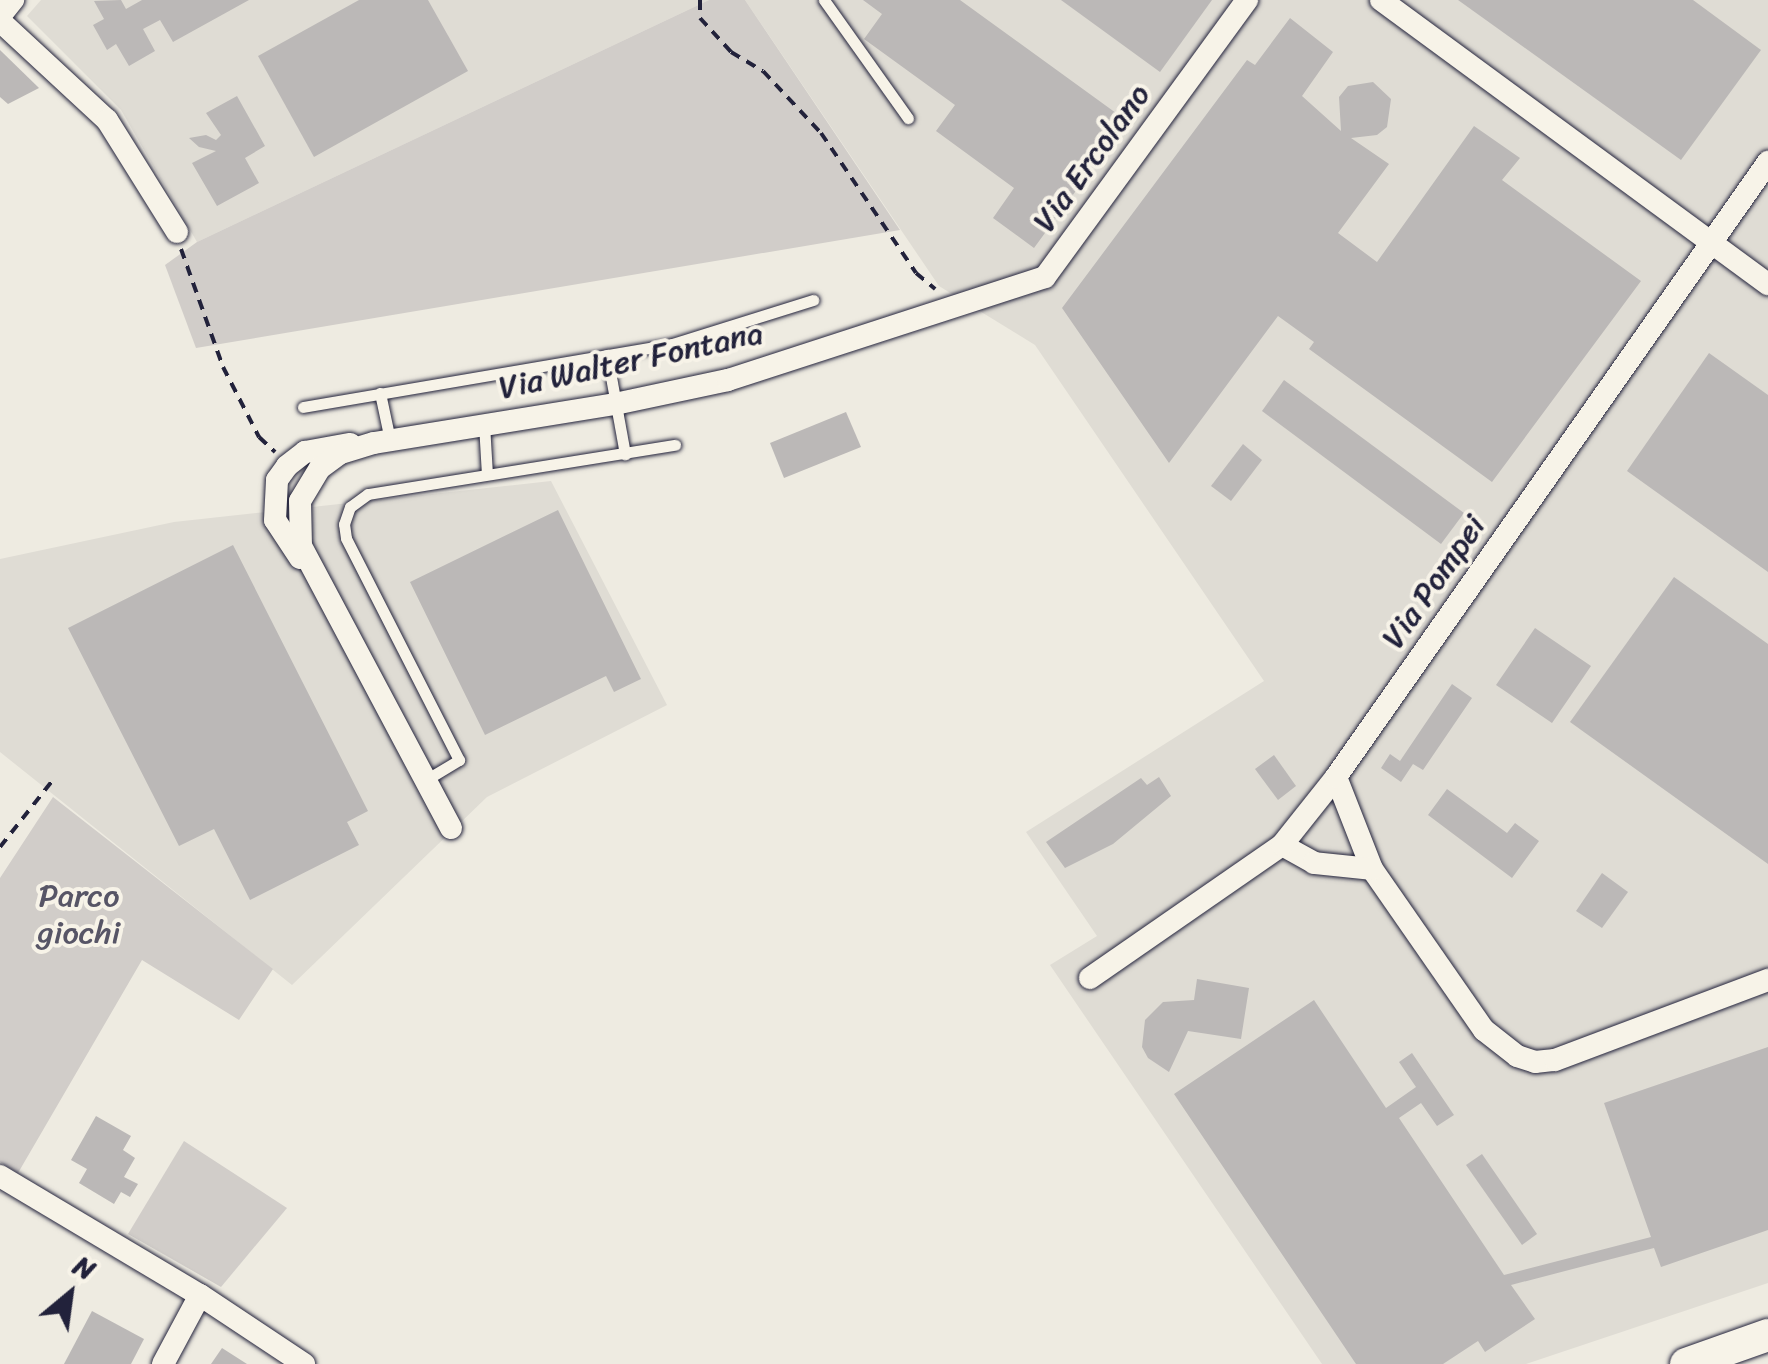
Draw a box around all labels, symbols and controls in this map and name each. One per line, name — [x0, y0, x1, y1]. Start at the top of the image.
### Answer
street label: Via Ercolano — [1025, 76, 1159, 240]
street label: Via Walter Fontana — [496, 314, 766, 408]
street label: Via Pompei — [1374, 508, 1494, 656]
park label: Parco giochi — [38, 878, 120, 953]
text: N — [64, 1241, 105, 1293]
north arrow — [20, 1244, 120, 1344]

